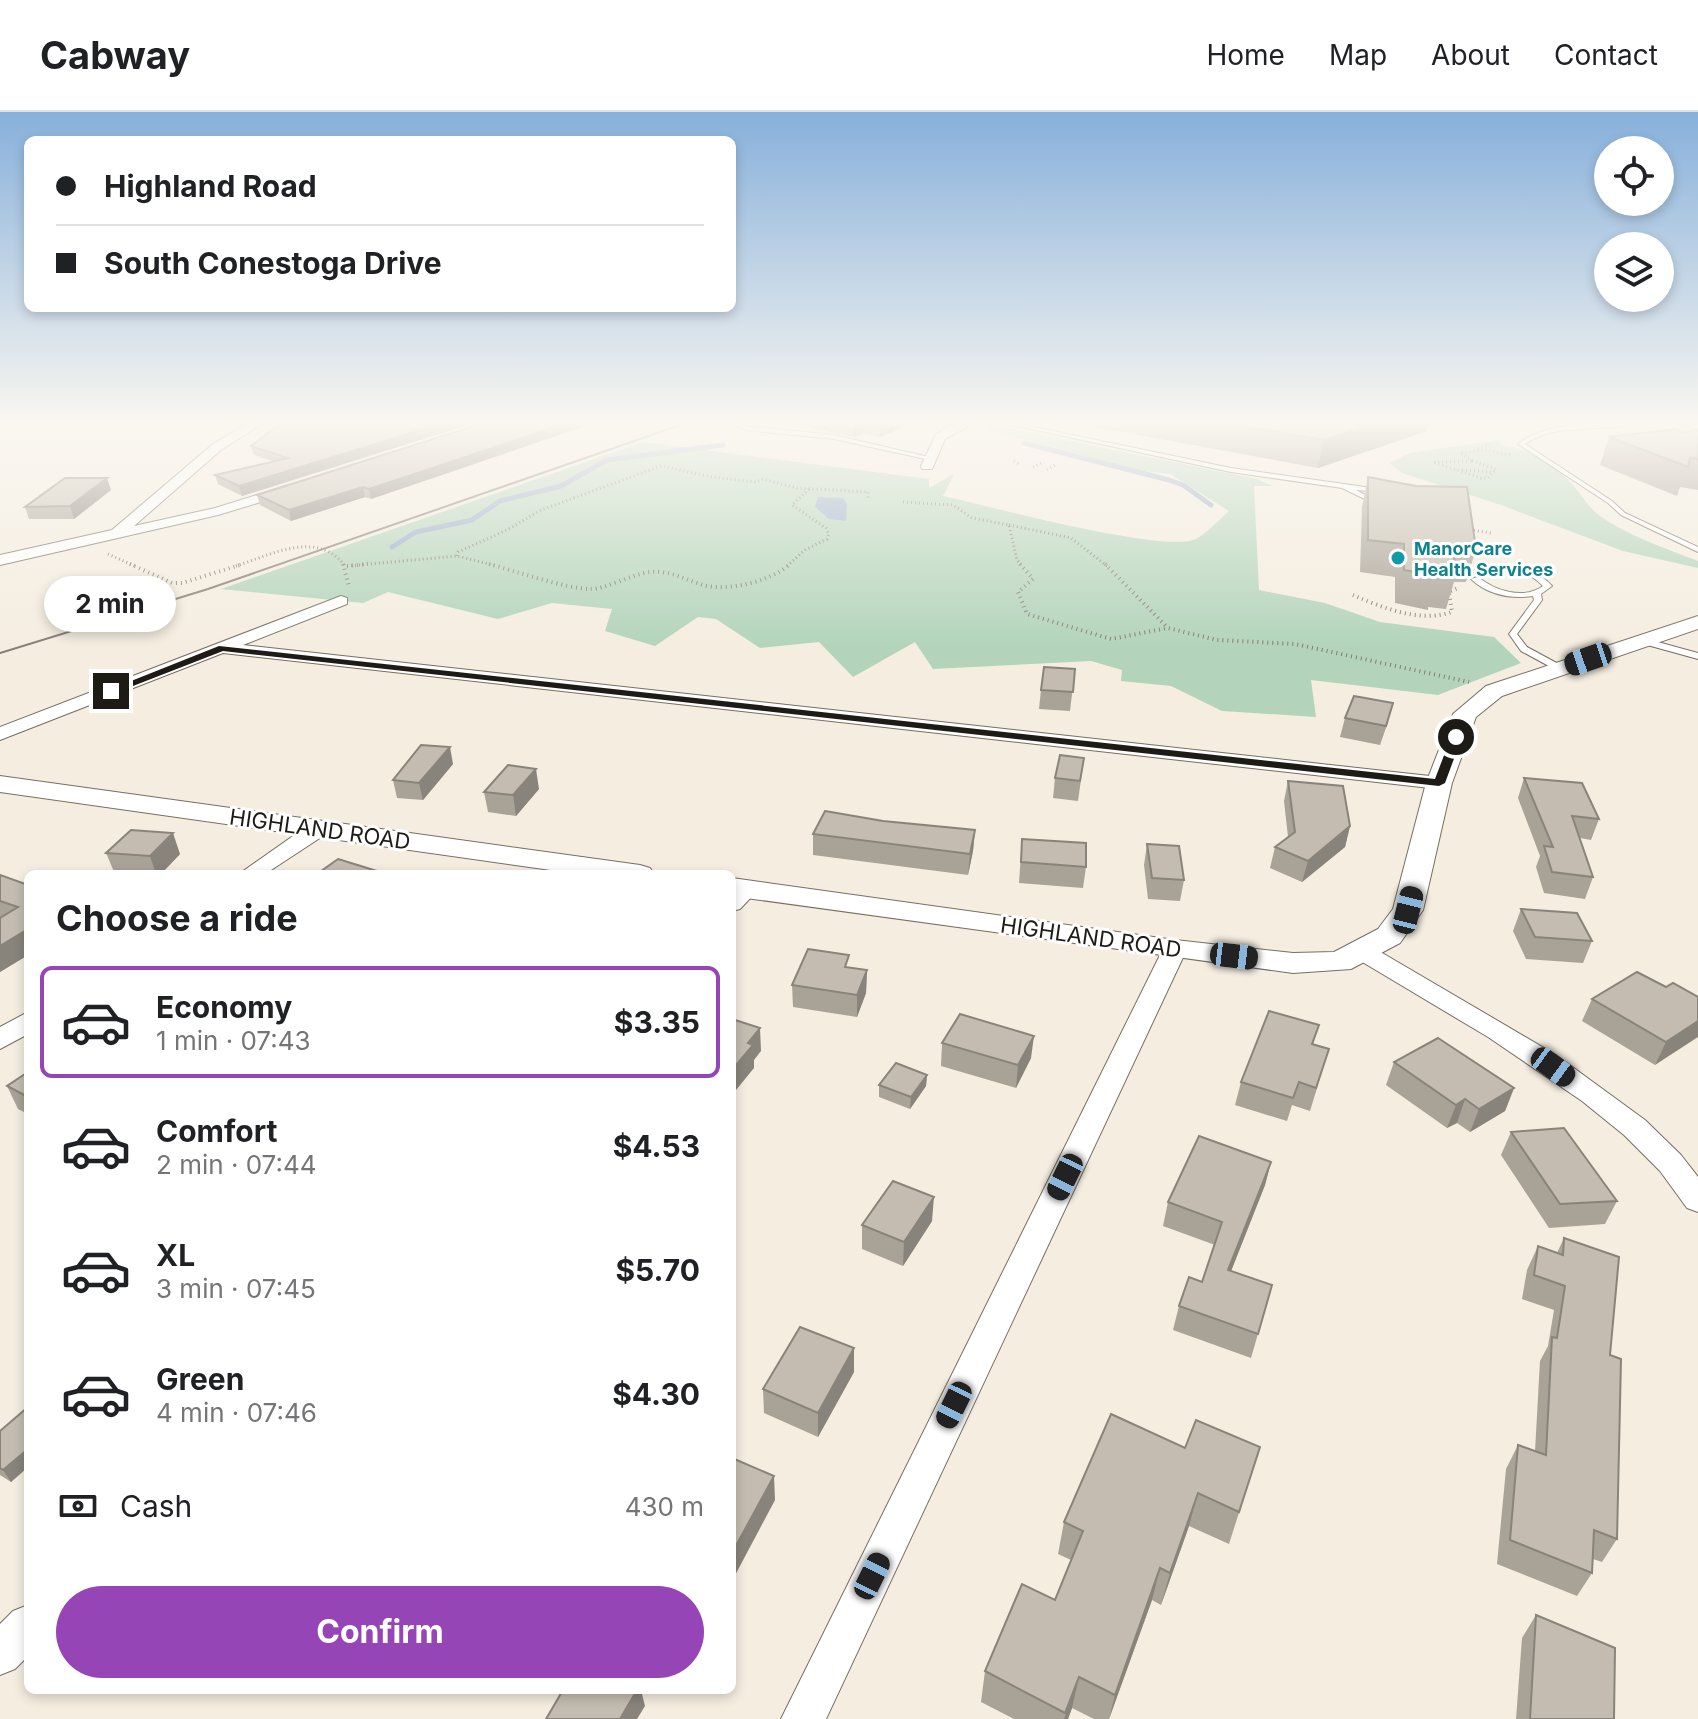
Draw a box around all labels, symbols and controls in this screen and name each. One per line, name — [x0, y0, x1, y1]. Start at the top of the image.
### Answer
text: Cabway — [40, 32, 190, 78]
text: Home — [1206, 38, 1285, 72]
text: Map — [1329, 38, 1387, 72]
text: About — [1431, 38, 1510, 72]
text: Contact — [1554, 38, 1658, 72]
map controls — [1594, 136, 1674, 312]
button: locate — [1594, 136, 1674, 216]
text: Highland Road — [104, 168, 317, 204]
button: layers — [1594, 232, 1674, 312]
text: South Conestoga Drive — [104, 245, 442, 281]
place label: ManorCare Health Services — [1414, 538, 1553, 580]
marker: ManorCare Health Services — [1389, 549, 1407, 567]
callout: 2 min — [45, 575, 177, 631]
text: 2 min — [75, 588, 145, 619]
car — [1561, 640, 1615, 678]
route end — [93, 673, 129, 709]
route start — [1438, 719, 1474, 755]
street label: HIGHLAND ROAD — [228, 803, 412, 855]
car — [1391, 884, 1425, 936]
text: Choose a ride — [56, 896, 298, 940]
street label: HIGHLAND ROAD — [999, 911, 1183, 963]
car — [1209, 941, 1259, 971]
icon: car — [60, 986, 132, 1058]
text: Economy — [156, 989, 292, 1025]
text: $3.35 — [614, 1004, 700, 1040]
text: 1 min · 07:43 — [156, 1025, 311, 1056]
car — [1527, 1043, 1579, 1091]
icon: car — [60, 1110, 132, 1182]
text: Comfort — [156, 1113, 277, 1149]
text: $4.53 — [613, 1128, 700, 1164]
text: 2 min · 07:44 — [156, 1149, 317, 1180]
car — [1044, 1150, 1086, 1204]
icon: car — [60, 1234, 132, 1306]
text: XL — [156, 1237, 195, 1273]
text: $5.70 — [615, 1252, 700, 1288]
text: 3 min · 07:45 — [156, 1273, 316, 1304]
icon: car — [60, 1358, 132, 1430]
text: Green — [156, 1361, 244, 1397]
text: $4.30 — [612, 1376, 700, 1412]
car — [933, 1378, 975, 1432]
text: 4 min · 07:46 — [156, 1397, 317, 1428]
icon: cash — [56, 1484, 100, 1528]
text: Cash — [120, 1488, 192, 1524]
text: 430 m — [625, 1491, 704, 1522]
car — [851, 1549, 893, 1603]
button: Confirm — [56, 1586, 704, 1678]

